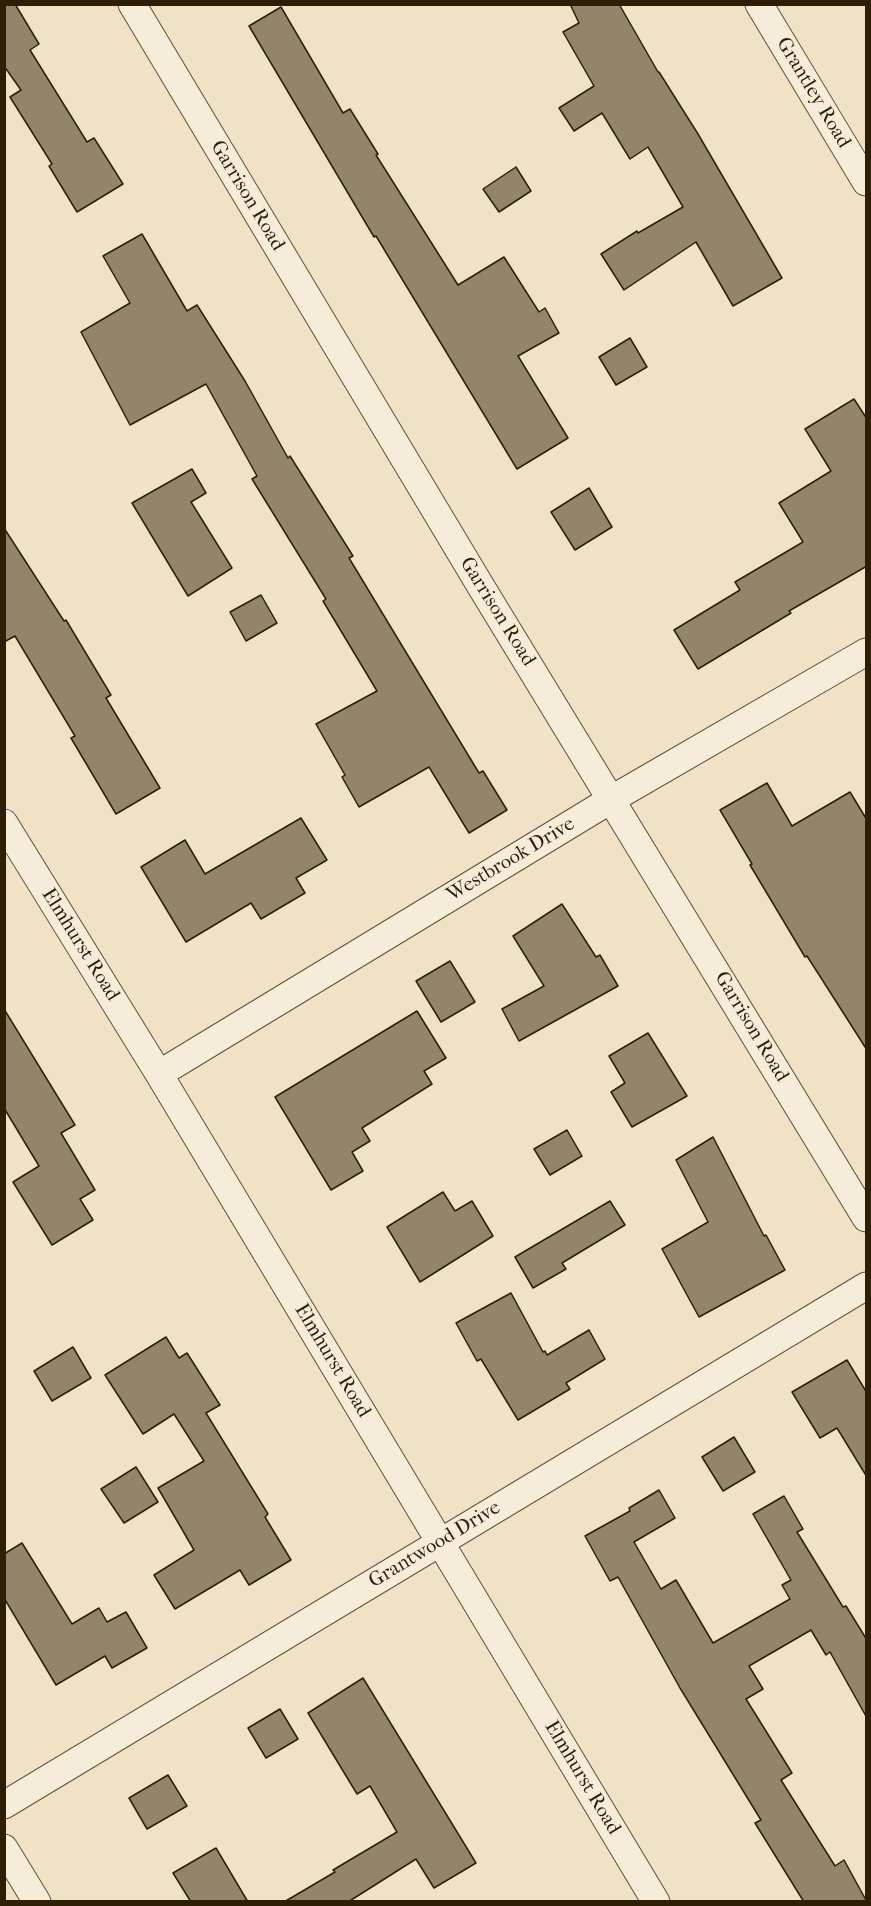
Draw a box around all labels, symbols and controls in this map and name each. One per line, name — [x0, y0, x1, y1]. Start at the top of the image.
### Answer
street label: Grantley Road — [771, 33, 855, 153]
street label: Garrison Road — [205, 137, 289, 255]
street label: Garrison Road — [454, 553, 540, 671]
street label: Westbrook Drive — [443, 812, 579, 908]
street label: Elmhurst Road — [36, 884, 124, 1006]
street label: Garrison Road — [709, 968, 793, 1086]
street label: Elmhurst Road — [289, 1300, 375, 1422]
street label: Grantwood Drive — [365, 1496, 505, 1594]
street label: Elmhurst Road — [539, 1717, 625, 1839]

